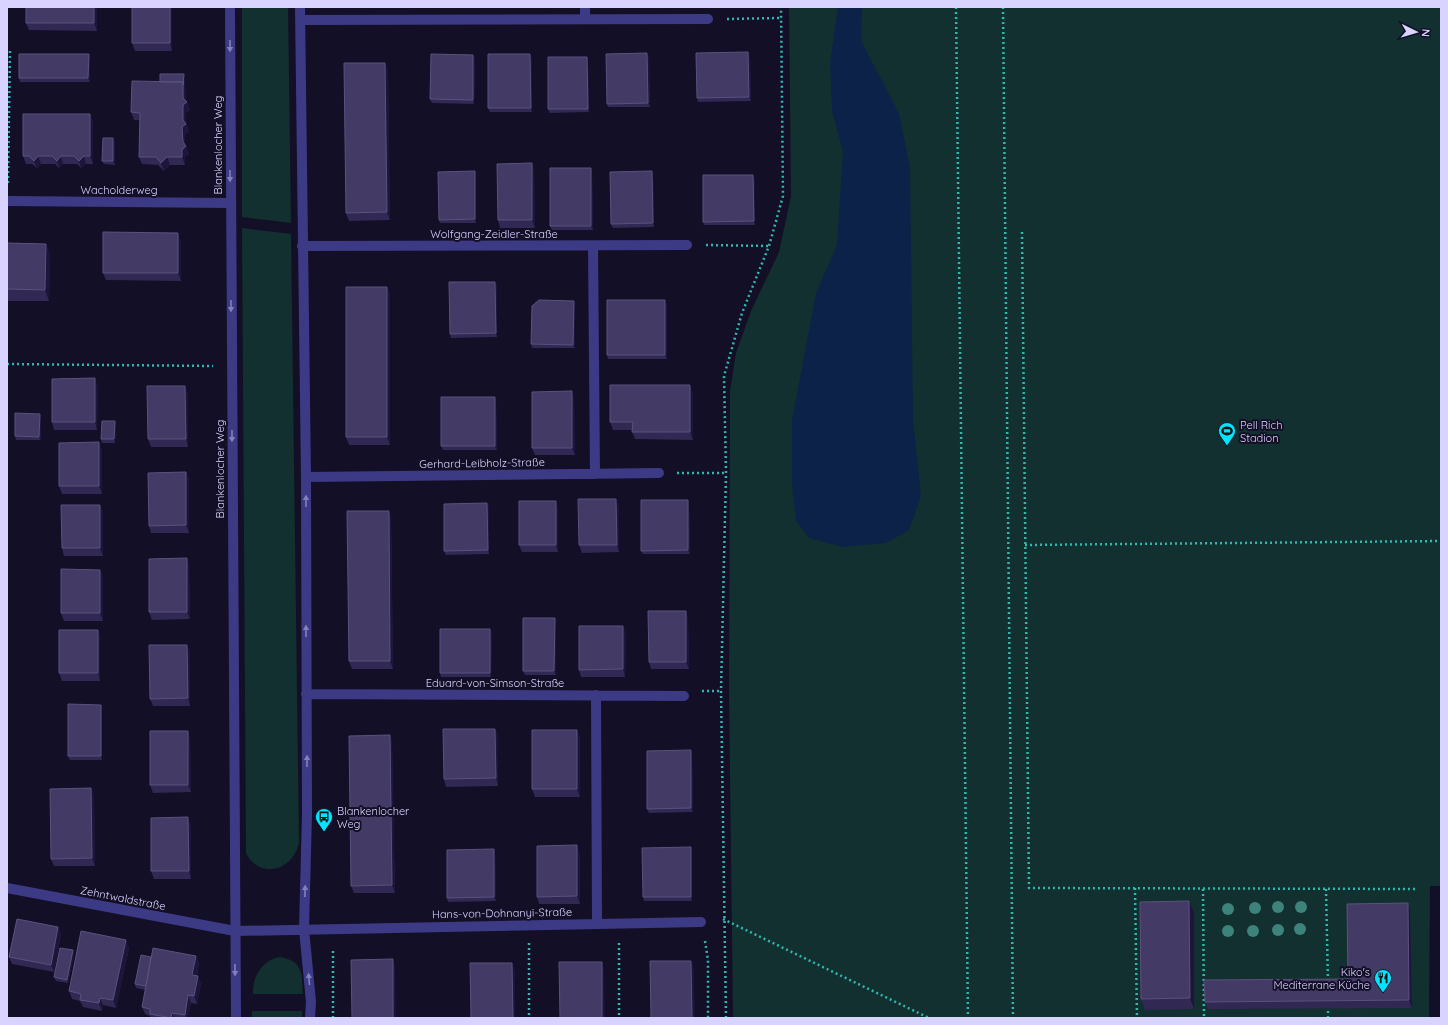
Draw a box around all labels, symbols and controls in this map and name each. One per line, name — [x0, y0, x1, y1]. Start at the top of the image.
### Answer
north arrow — [1396, 12, 1436, 52]
text: N — [1419, 28, 1433, 38]
one-way arrow — [227, 40, 233, 53]
street label: Blankenlocher Weg — [211, 96, 225, 194]
one-way arrow — [227, 170, 233, 183]
street label: Wacholderweg — [80, 183, 158, 197]
street label: Wolfgang-Zeidler-Straße — [430, 227, 558, 241]
one-way arrow — [228, 300, 234, 313]
place label: Pell Rich Stadion — [1240, 418, 1282, 445]
street label: Blankenlocher Weg — [213, 420, 227, 518]
sports icon: Pell Rich Stadion — [1217, 421, 1237, 446]
one-way arrow — [229, 430, 235, 443]
street label: Gerhard-Leibholz-Straße — [419, 455, 545, 471]
one-way arrow — [303, 494, 309, 507]
one-way arrow — [303, 624, 309, 637]
street label: Eduard-von-Simson-Straße — [426, 676, 564, 690]
one-way arrow — [304, 754, 310, 767]
place label: Blankenlocher Weg — [337, 804, 410, 831]
bus stop icon: Blankenlocher Weg — [314, 807, 334, 832]
street label: Zehntwaldstraße — [79, 883, 167, 913]
one-way arrow — [302, 884, 308, 897]
street label: Hans-von-Dohnanyi-Straße — [432, 905, 572, 921]
one-way arrow — [232, 964, 238, 977]
place label: Kiko's Mediterrane Küche — [1273, 965, 1370, 992]
restaurant icon: Kiko's Mediterrane Küche — [1373, 968, 1393, 993]
one-way arrow — [306, 973, 312, 985]

